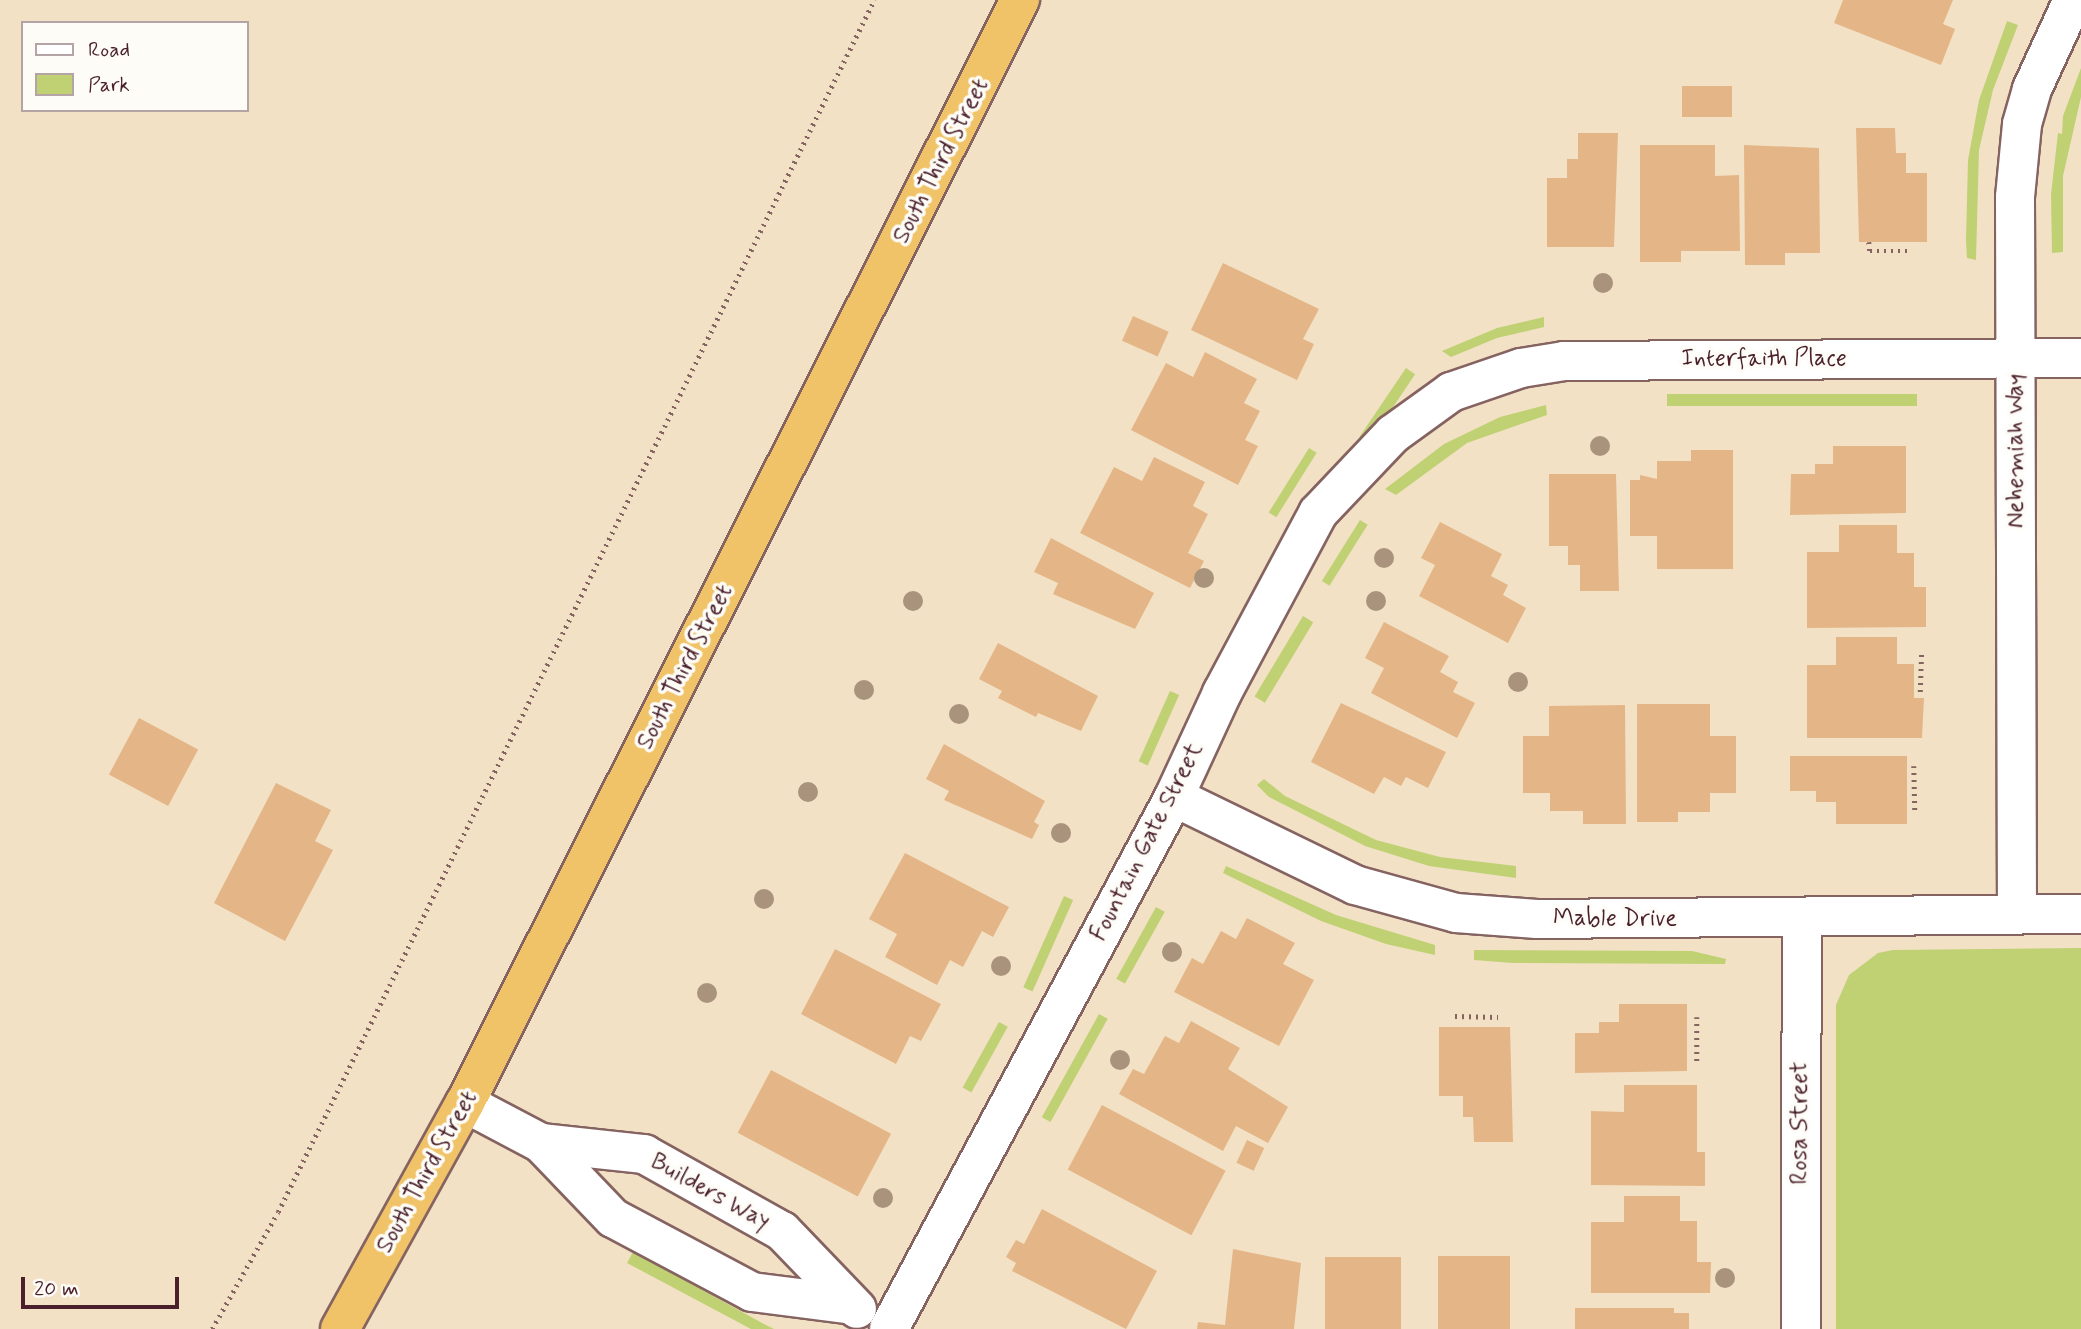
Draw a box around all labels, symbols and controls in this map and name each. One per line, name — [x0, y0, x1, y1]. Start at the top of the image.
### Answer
legend — [21, 21, 248, 112]
text: Road — [88, 36, 130, 64]
text: Park — [88, 71, 130, 99]
street label: South Third Street — [886, 72, 996, 250]
street label: Interfaith Place — [1681, 345, 1847, 373]
street label: Nehemiah Way — [2002, 371, 2030, 531]
street label: South Third Street — [630, 578, 740, 756]
street label: Fountain Gate Street — [1085, 739, 1209, 945]
street label: Mable Drive — [1553, 905, 1677, 933]
street label: Rosa Street — [1786, 1062, 1814, 1184]
street label: South Third Street — [369, 1084, 485, 1260]
street label: Builders Way — [644, 1147, 776, 1237]
scale bar — [24, 1262, 182, 1306]
text: 20 m — [34, 1275, 79, 1303]

